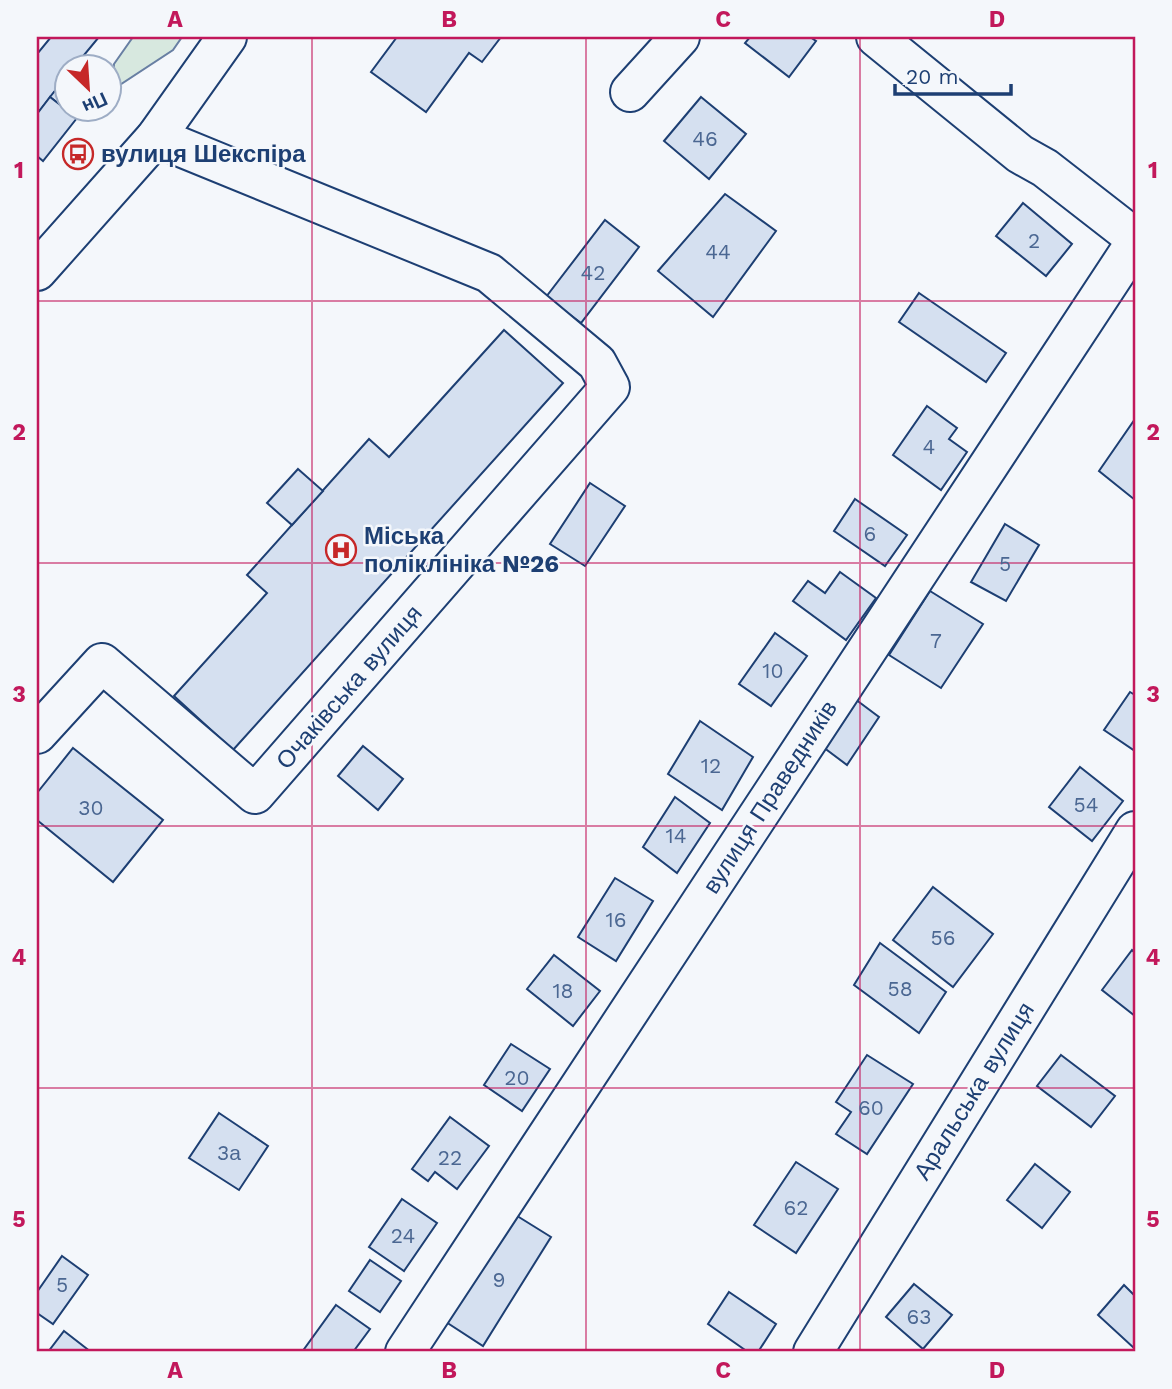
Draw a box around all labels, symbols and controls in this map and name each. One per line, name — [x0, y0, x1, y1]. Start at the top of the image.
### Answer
text: A — [167, 6, 183, 33]
text: B — [441, 6, 457, 33]
text: C — [715, 6, 731, 33]
text: D — [989, 6, 1005, 33]
north arrow — [52, 52, 122, 122]
scale bar — [895, 52, 1011, 96]
text: 20 m — [906, 64, 958, 89]
text: Пн — [79, 87, 111, 119]
house number: 46 — [692, 126, 718, 151]
bus stop icon: вулиця Шекспіра — [61, 137, 95, 171]
place label: вулиця Шекспіра — [101, 140, 306, 168]
text: 1 — [14, 157, 24, 184]
text: 1 — [1148, 157, 1158, 184]
house number: 2 — [1028, 228, 1040, 253]
house number: 44 — [705, 239, 731, 264]
house number: 42 — [580, 260, 606, 285]
text: 2 — [12, 419, 26, 446]
text: 2 — [1146, 419, 1160, 446]
house number: 4 — [923, 434, 935, 459]
house number: 6 — [864, 521, 876, 546]
place label: Міська поліклініка №26 — [364, 522, 559, 578]
hospital icon: Міська поліклініка №26 — [324, 533, 358, 567]
house number: 5 — [999, 551, 1011, 576]
street label: Очаківська вулиця — [270, 599, 428, 775]
house number: 7 — [930, 628, 942, 653]
house number: 10 — [762, 658, 784, 683]
text: 3 — [12, 681, 26, 708]
text: 3 — [1146, 681, 1160, 708]
street label: вулиця Праведників — [697, 695, 843, 899]
house number: 12 — [701, 753, 721, 778]
house number: 54 — [1073, 792, 1099, 817]
house number: 30 — [78, 795, 104, 820]
house number: 14 — [665, 823, 687, 848]
house number: 16 — [606, 907, 626, 932]
house number: 56 — [931, 925, 956, 950]
text: 4 — [12, 944, 27, 971]
text: 4 — [1146, 944, 1161, 971]
house number: 58 — [887, 976, 913, 1001]
house number: 18 — [552, 978, 574, 1003]
street label: Аральська вулиця — [908, 997, 1040, 1185]
house number: 20 — [504, 1065, 530, 1090]
house number: 60 — [858, 1095, 884, 1120]
house number: 3а — [217, 1140, 241, 1165]
house number: 22 — [438, 1145, 462, 1170]
house number: 62 — [783, 1195, 809, 1220]
text: 5 — [12, 1206, 26, 1233]
text: 5 — [1146, 1206, 1160, 1233]
house number: 24 — [391, 1223, 415, 1248]
house number: 9 — [493, 1267, 505, 1292]
house number: 5 — [56, 1272, 68, 1297]
house number: 63 — [906, 1304, 932, 1329]
text: A — [167, 1357, 183, 1384]
text: B — [441, 1357, 457, 1384]
text: C — [715, 1357, 731, 1384]
text: D — [989, 1357, 1005, 1384]

